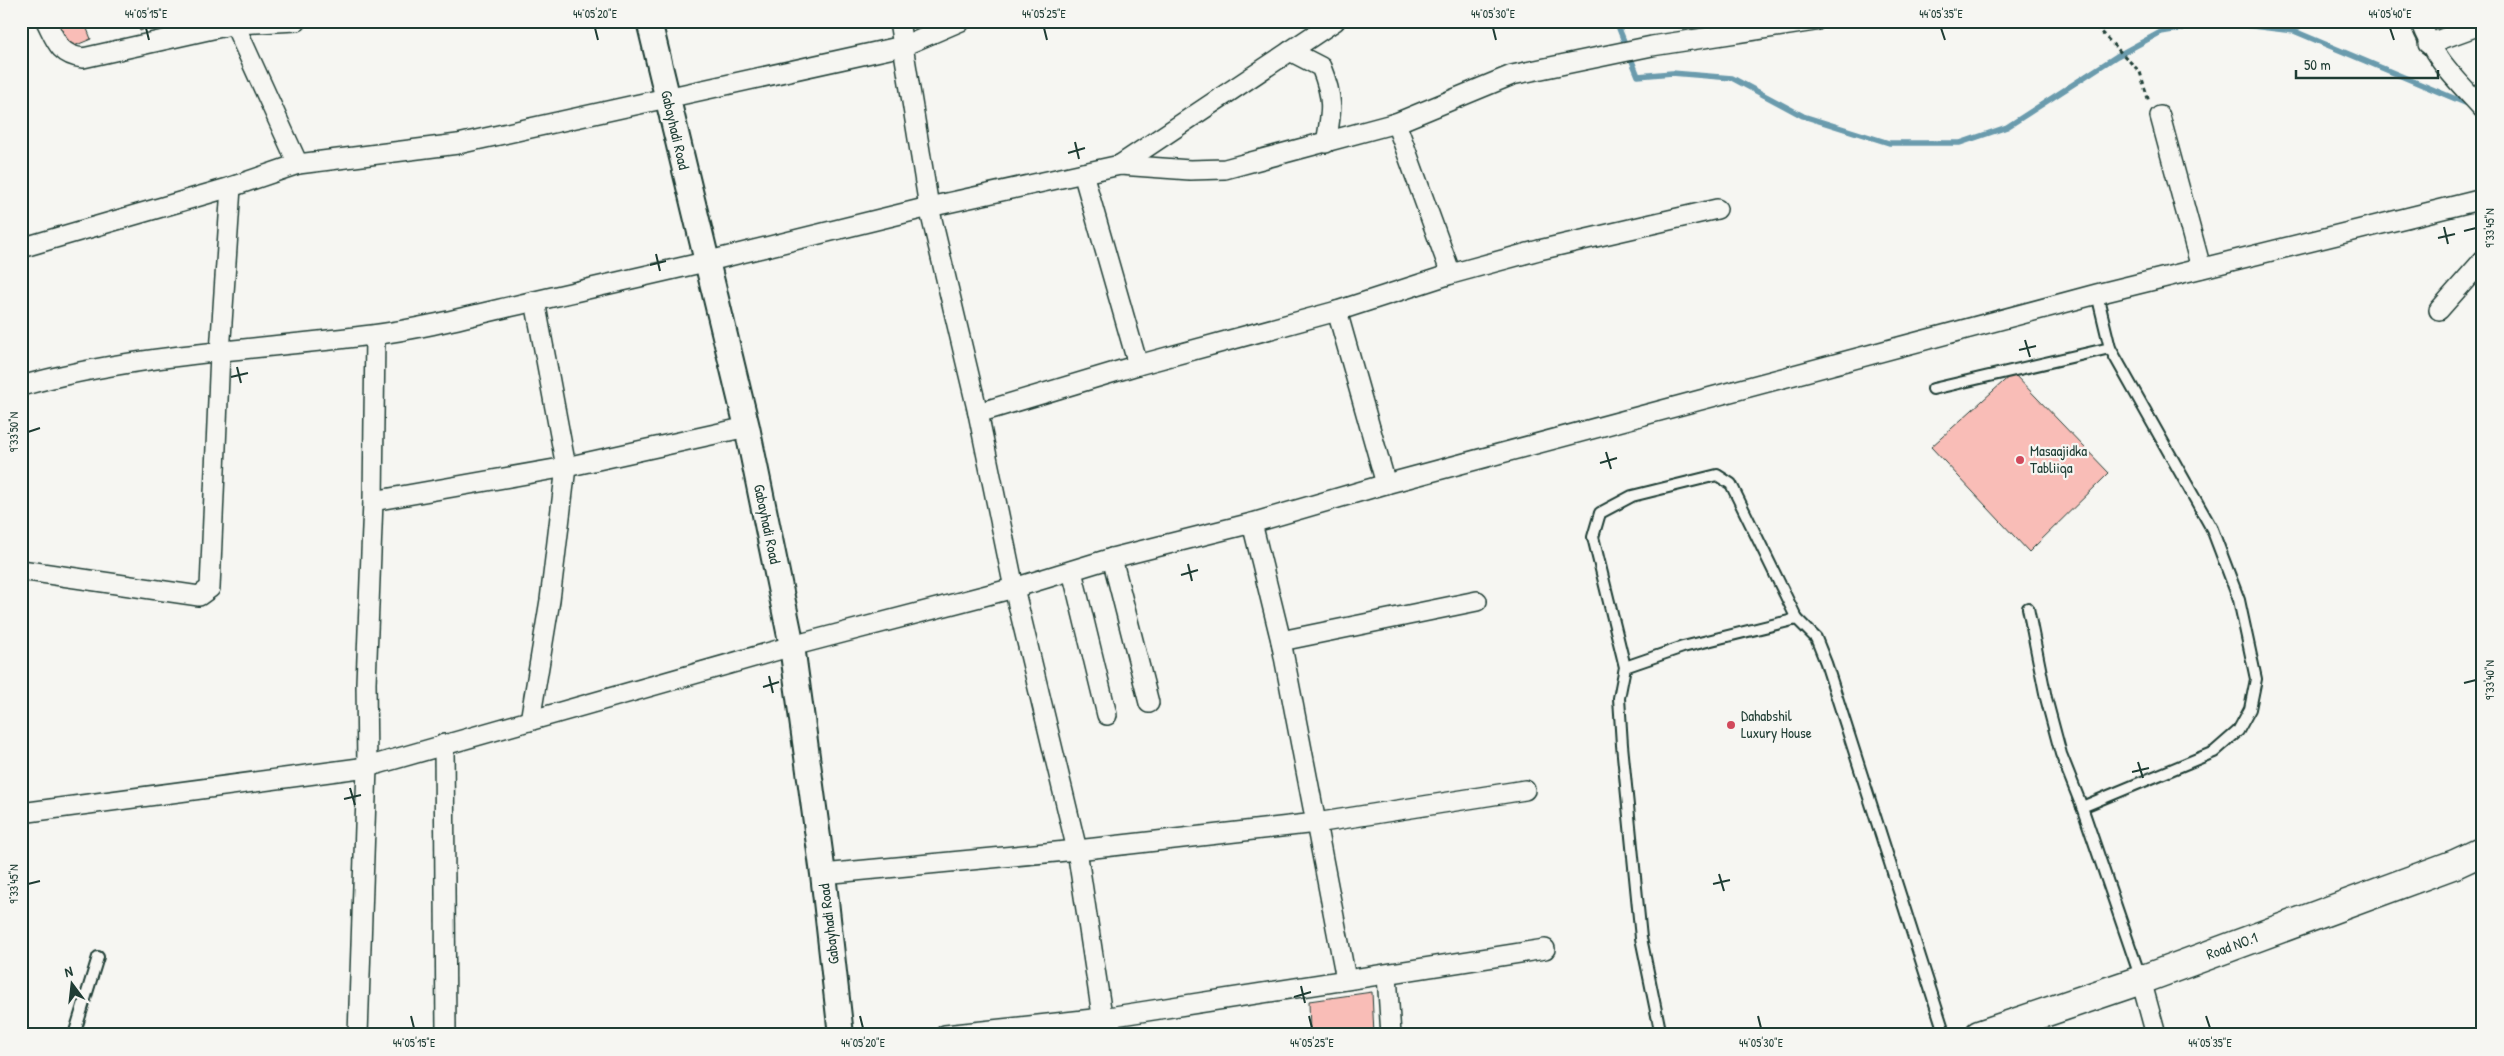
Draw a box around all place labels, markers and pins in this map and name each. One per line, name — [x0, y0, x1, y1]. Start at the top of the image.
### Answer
place label: Masaajidka Tabliiqa — [2030, 440, 2087, 478]
marker: Masaajidka Tabliiqa — [2014, 454, 2026, 466]
place label: Dahabshil Luxury House — [1741, 705, 1812, 743]
marker: Dahabshil Luxury House — [1725, 719, 1737, 731]

